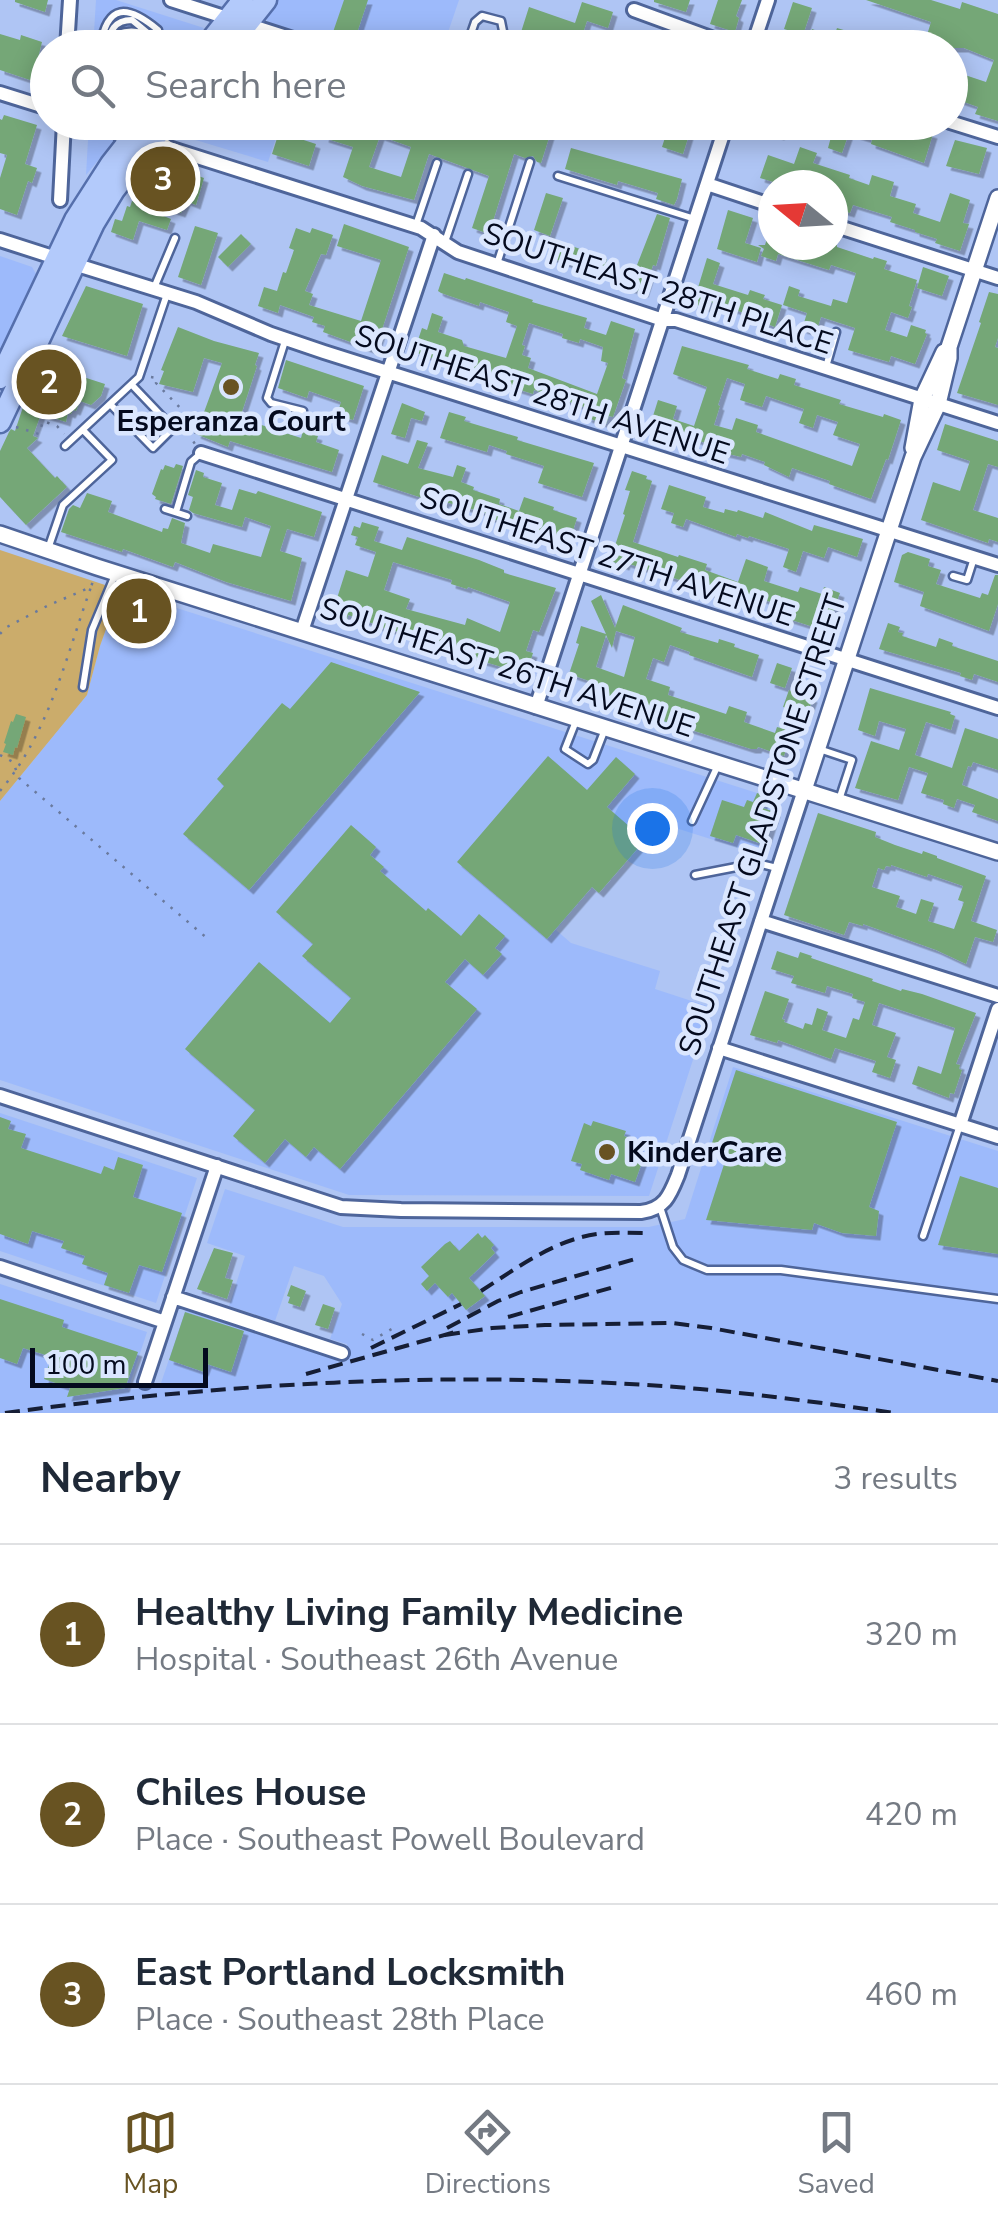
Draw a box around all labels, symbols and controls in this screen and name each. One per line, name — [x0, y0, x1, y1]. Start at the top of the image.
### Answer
search box — [30, 30, 968, 140]
icon: search — [65, 58, 120, 113]
text: Search here — [145, 60, 346, 111]
pin: 3 — [130, 142, 196, 216]
north arrow — [758, 170, 848, 260]
street label: SOUTHEAST 28TH PLACE — [478, 213, 838, 365]
street label: SOUTHEAST 28TH AVENUE — [350, 315, 734, 475]
pin: 2 — [17, 344, 82, 420]
marker: Esperanza Court — [220, 376, 242, 398]
place label: Esperanza Court — [117, 401, 346, 442]
street label: SOUTHEAST 27TH AVENUE — [415, 477, 799, 637]
pin: 1 — [106, 574, 172, 648]
street label: SOUTHEAST 26TH AVENUE — [315, 588, 699, 748]
street label: SOUTHEAST GLADSTONE STREET — [669, 589, 857, 1061]
your location — [627, 803, 678, 854]
place label: KinderCare — [627, 1132, 782, 1173]
marker: KinderCare — [596, 1141, 618, 1163]
scale bar — [30, 1343, 208, 1388]
text: 100 m — [45, 1346, 127, 1384]
text: Nearby — [40, 1450, 181, 1507]
text: 3 results — [833, 1457, 958, 1500]
text: Healthy Living Family Medicine — [135, 1587, 683, 1638]
text: 1 — [63, 1613, 82, 1656]
text: 320 m — [865, 1613, 958, 1656]
text: Hospital · Southeast 26th Avenue — [135, 1638, 618, 1681]
text: Chiles House — [135, 1767, 366, 1818]
text: 2 — [63, 1793, 82, 1836]
text: 420 m — [865, 1793, 958, 1836]
text: Place · Southeast Powell Boulevard — [135, 1818, 645, 1861]
text: East Portland Locksmith — [135, 1947, 565, 1998]
text: 3 — [63, 1973, 82, 2016]
text: 460 m — [865, 1973, 958, 2016]
text: Place · Southeast 28th Place — [135, 1998, 545, 2041]
tab: Map — [123, 2105, 178, 2203]
tab: Directions — [425, 2105, 551, 2203]
tab: Saved — [797, 2105, 875, 2203]

